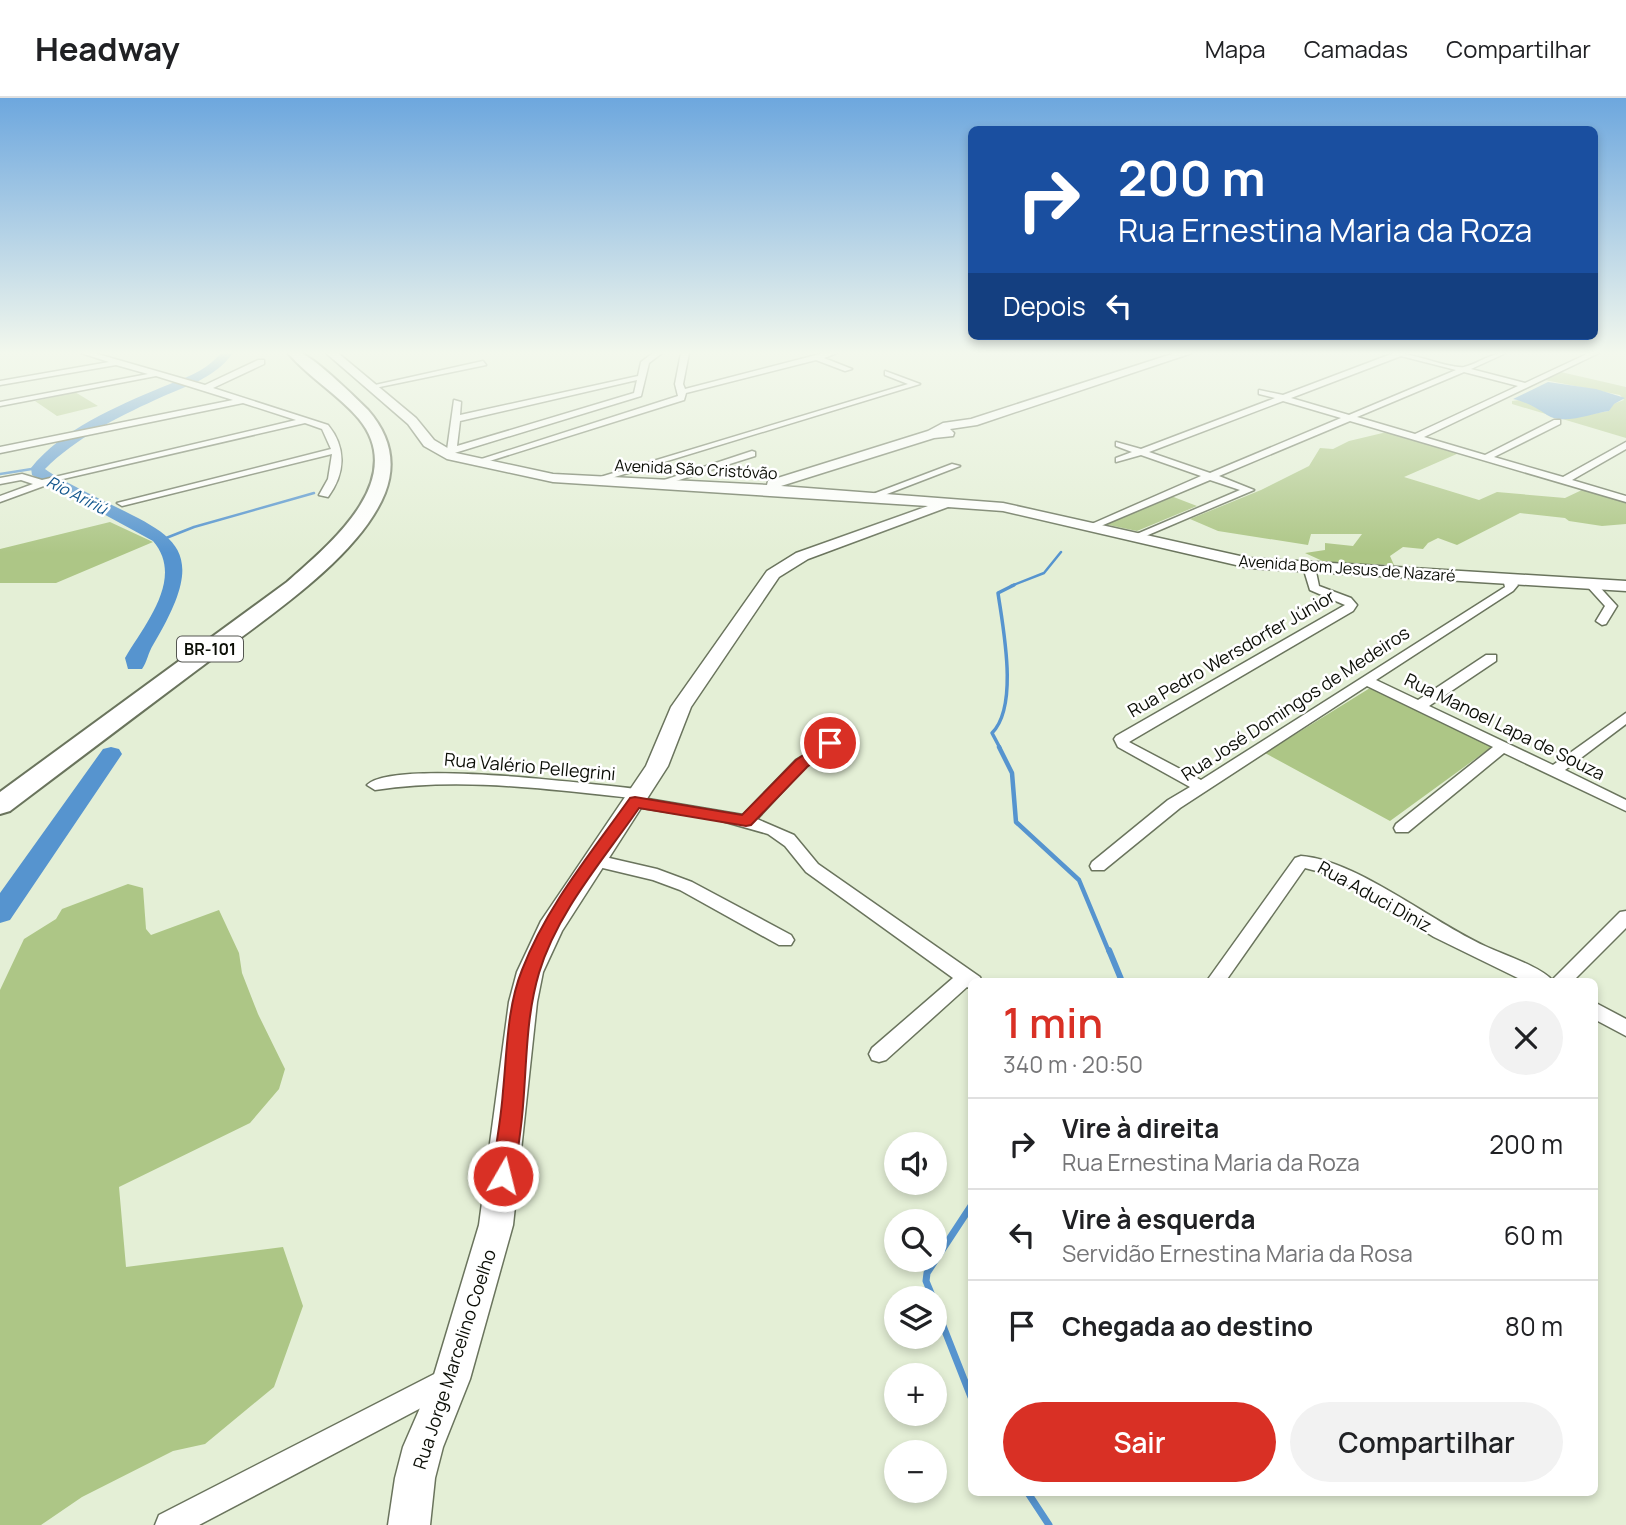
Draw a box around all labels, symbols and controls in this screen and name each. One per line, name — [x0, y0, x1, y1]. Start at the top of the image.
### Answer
text: Headway — [35, 26, 180, 71]
text: Mapa — [1205, 32, 1266, 65]
text: Camadas — [1304, 32, 1408, 65]
text: Compartilhar — [1446, 32, 1591, 65]
text: 200 m — [1118, 144, 1266, 211]
icon: right — [1003, 154, 1094, 245]
text: Rua Ernestina Maria da Roza — [1118, 208, 1532, 252]
icon: left — [1100, 287, 1138, 325]
text: Depois — [1003, 288, 1086, 324]
street label: Avenida São Cristóvão — [614, 454, 778, 484]
water label: Rio Aririú — [43, 470, 112, 520]
street label: Avenida Bom Jesus de Nazaré — [1238, 549, 1456, 587]
street label: Rua Pedro Wersdorfer Júnior — [1123, 583, 1339, 722]
street label: Rua José Domingos de Medeiros — [1176, 620, 1414, 786]
road number: BR-101 — [177, 636, 243, 662]
street label: Rua Manoel Lapa de Souza — [1401, 667, 1609, 785]
pin — [800, 713, 860, 773]
icon: arrive — [811, 724, 849, 762]
street label: Rua Valério Pellegrini — [443, 747, 617, 785]
street label: Rua Aduci Diniz — [1314, 855, 1436, 937]
text: 1 min — [1003, 993, 1103, 1051]
button: close — [1489, 1001, 1563, 1075]
text: 340 m · 20:50 — [1003, 1048, 1143, 1080]
text: Vire à direita — [1062, 1110, 1219, 1146]
icon: right — [1003, 1125, 1041, 1163]
text: 200 m — [1489, 1126, 1563, 1162]
map controls — [884, 1132, 947, 1503]
button: sound — [884, 1132, 947, 1195]
position arrow — [466, 1139, 540, 1213]
text: Rua Ernestina Maria da Roza — [1062, 1146, 1360, 1178]
text: Vire à esquerda — [1062, 1201, 1255, 1237]
button: search — [884, 1209, 947, 1272]
icon: left — [1003, 1216, 1041, 1254]
text: 60 m — [1504, 1217, 1563, 1253]
text: Servidão Ernestina Maria da Rosa — [1062, 1237, 1413, 1269]
street label: Rua Jorge Marcelino Coelho — [407, 1246, 501, 1472]
button: layers — [884, 1286, 947, 1349]
icon: arrive — [1003, 1307, 1041, 1345]
text: Chegada ao destino — [1062, 1308, 1313, 1344]
text: 80 m — [1505, 1308, 1563, 1344]
button: + — [884, 1363, 947, 1426]
button: Sair — [1003, 1402, 1276, 1482]
button: Compartilhar — [1290, 1402, 1563, 1482]
button: − — [884, 1440, 947, 1503]

